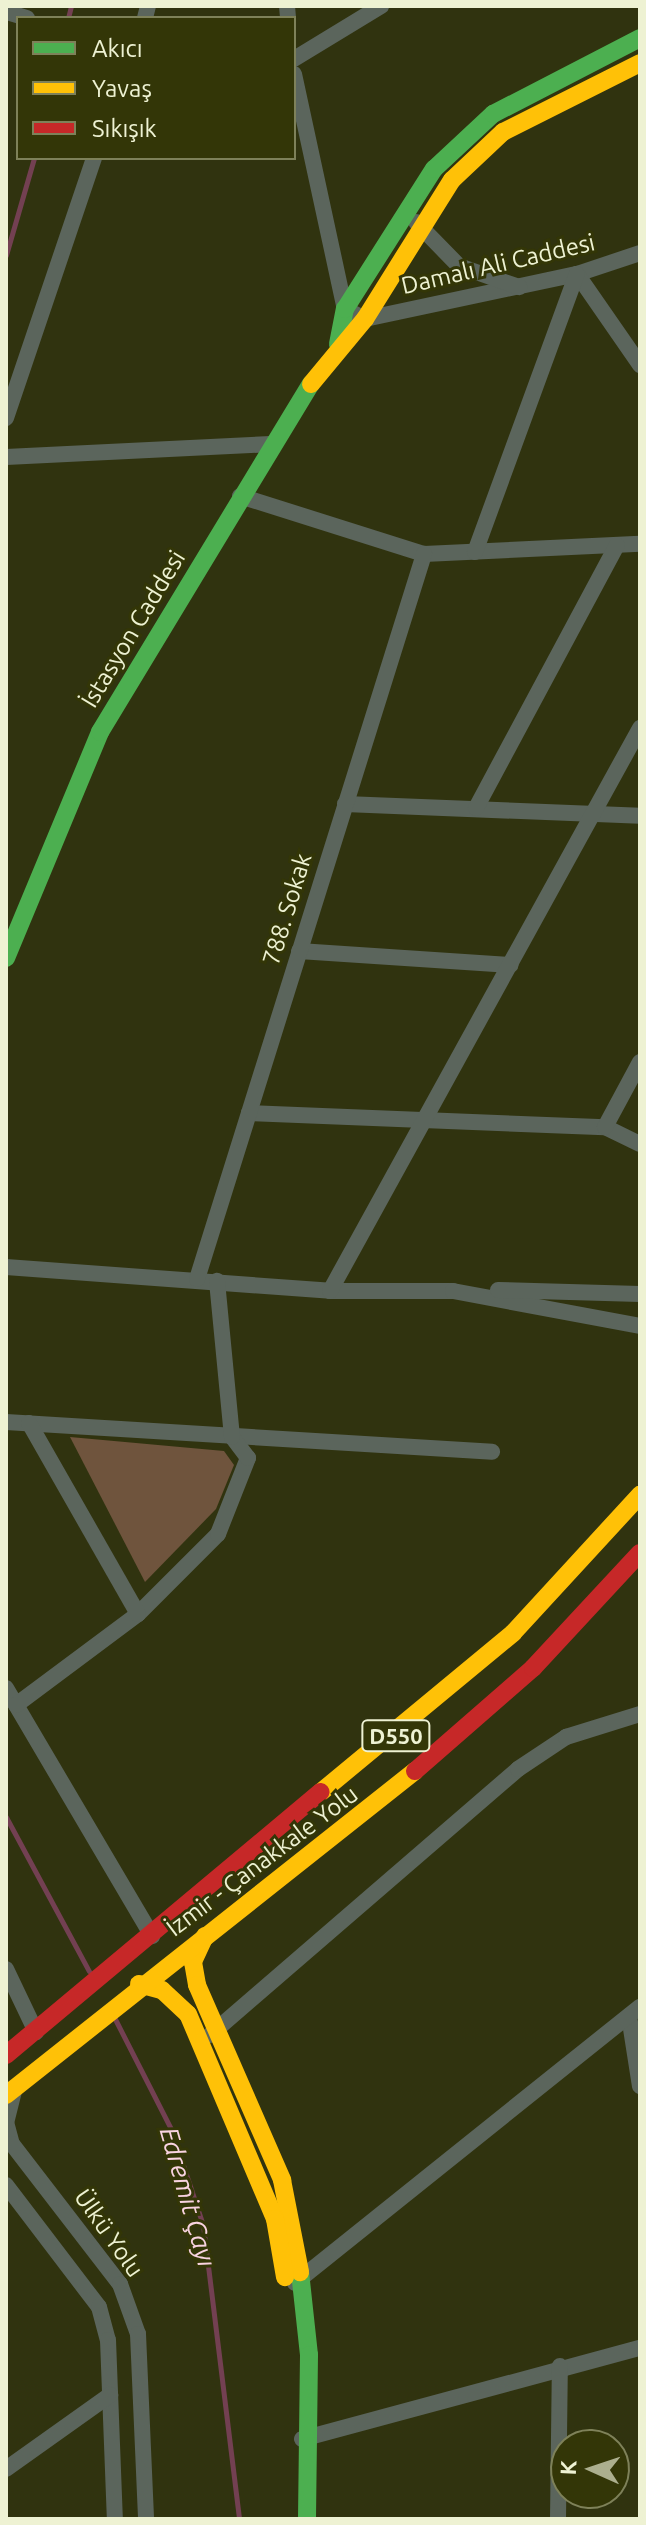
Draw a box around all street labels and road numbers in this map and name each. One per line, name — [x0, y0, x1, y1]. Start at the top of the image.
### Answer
street label: Damalı Ali Caddesi — [398, 228, 598, 300]
street label: İstasyon Caddesi — [75, 545, 191, 713]
street label: 788. Sokak — [256, 850, 318, 968]
road number: D550 — [360, 1718, 432, 1754]
street label: İzmir - Çanakkale Yolu — [161, 1780, 363, 1942]
street label: Ülkü Yolu — [68, 2183, 150, 2283]

